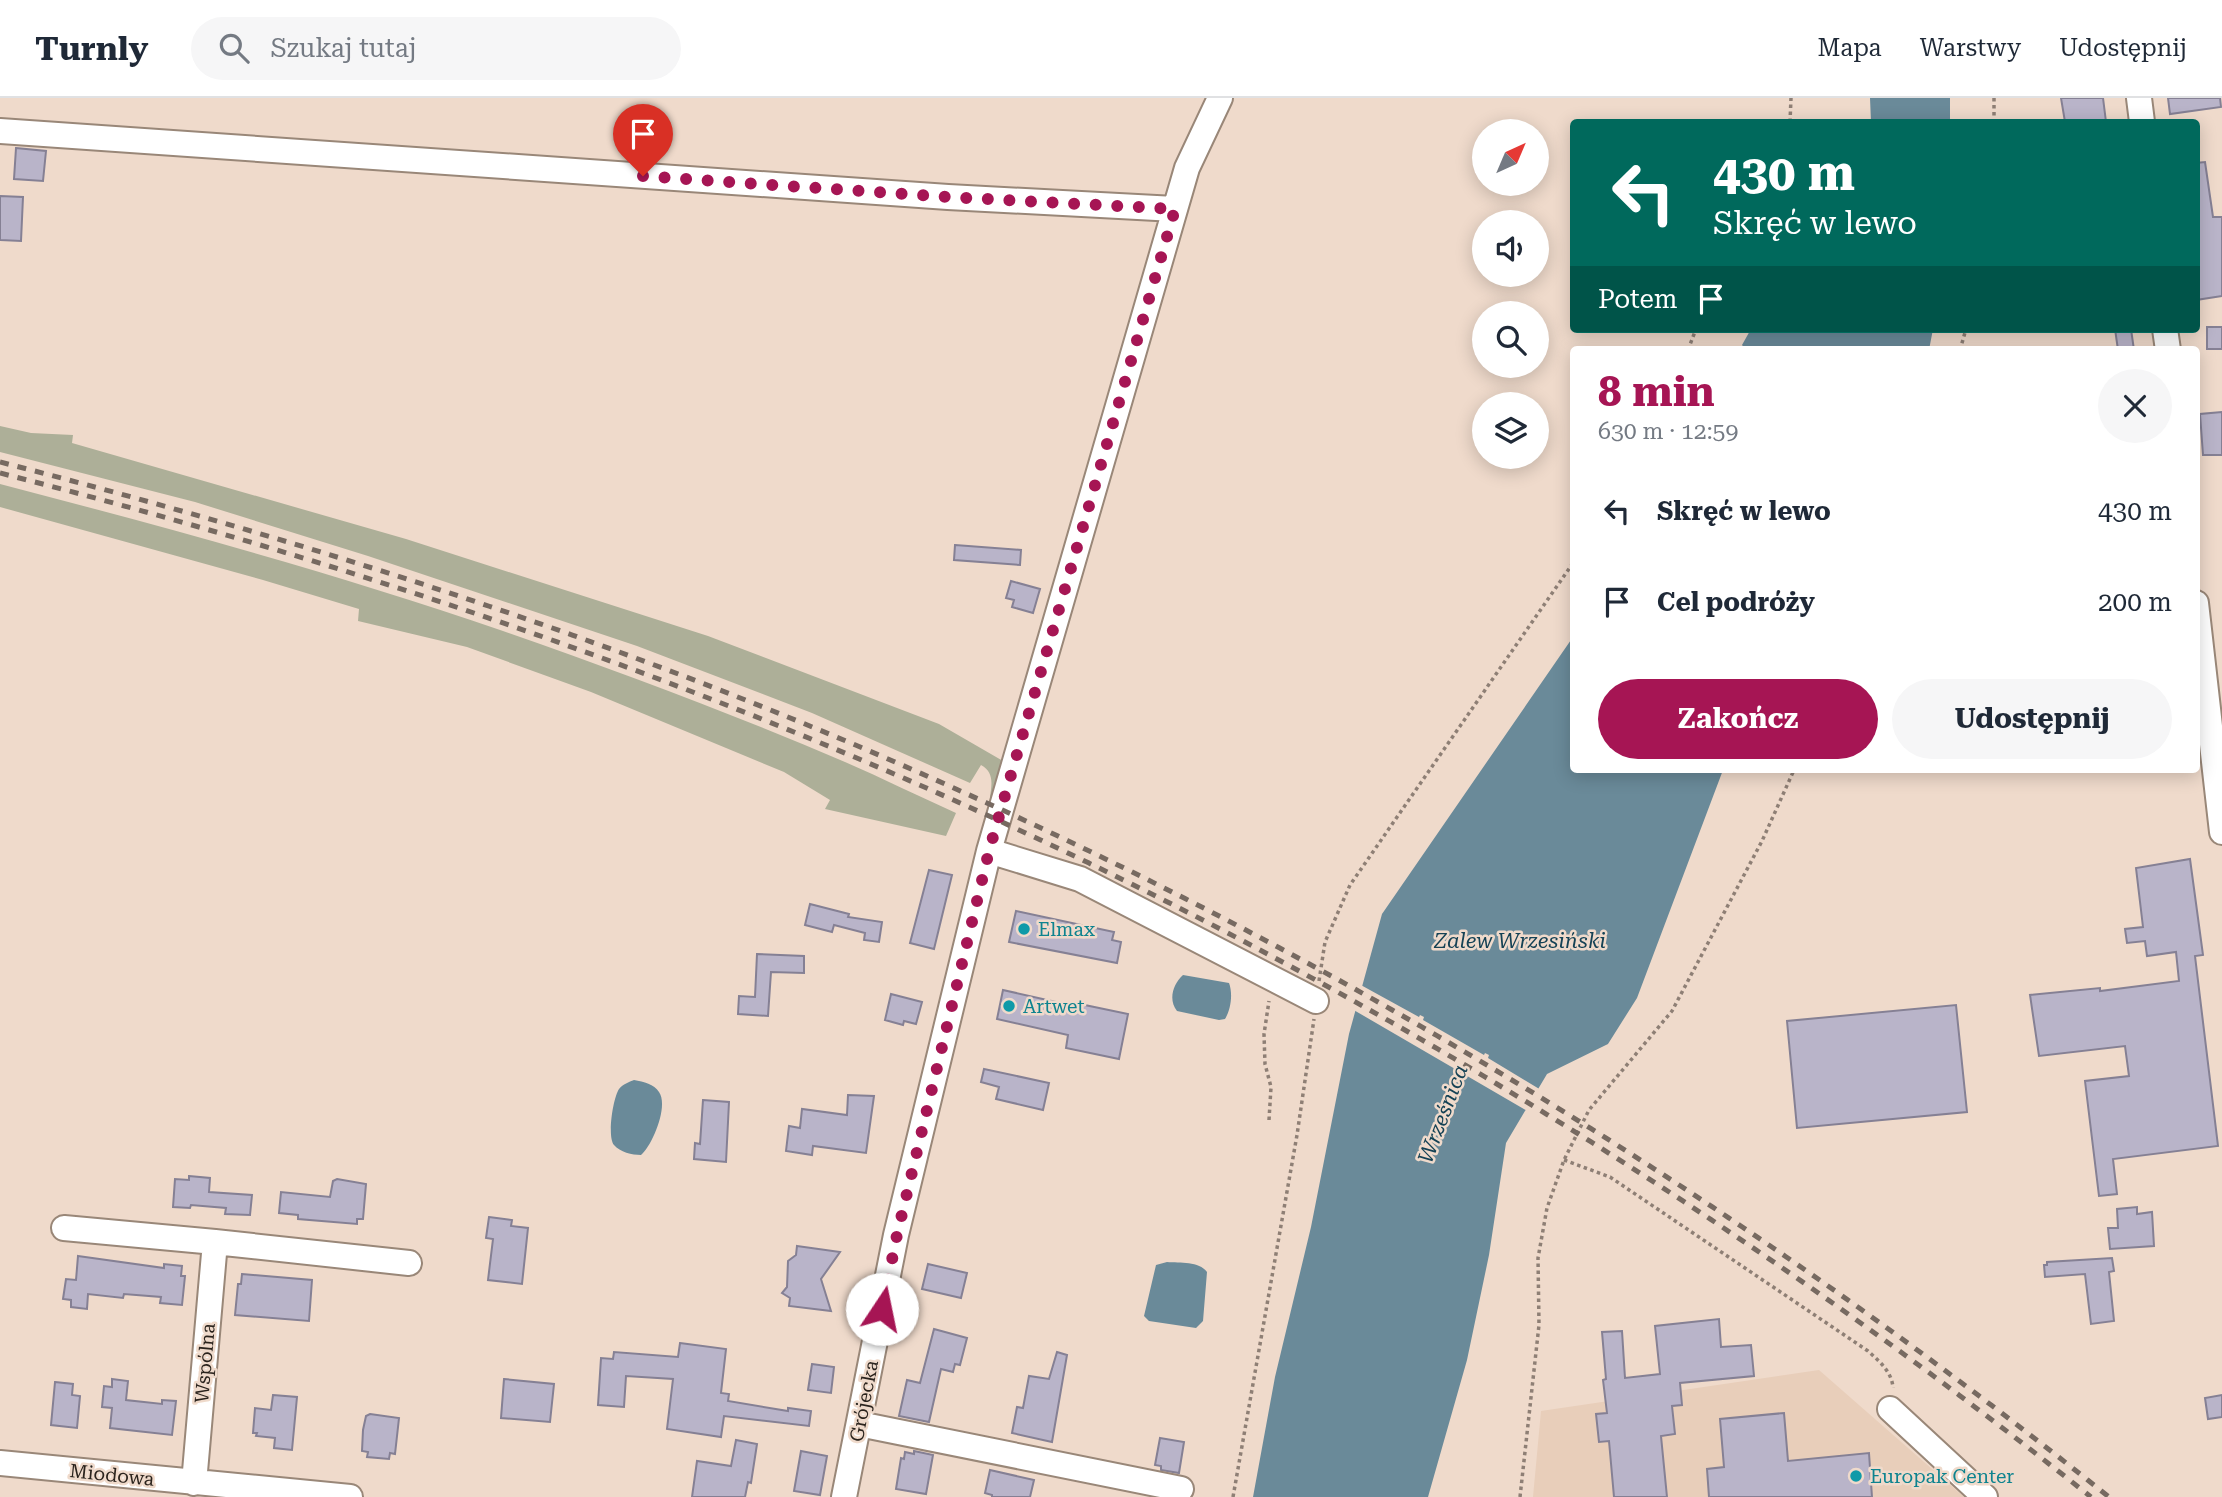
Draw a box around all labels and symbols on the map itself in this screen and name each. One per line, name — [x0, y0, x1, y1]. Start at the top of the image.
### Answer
pin — [613, 104, 673, 176]
north arrow — [1472, 119, 1549, 196]
place label: Elmax — [1038, 918, 1095, 941]
marker: Elmax — [1016, 921, 1032, 937]
water label: Zalew Wrzesiński — [1433, 929, 1606, 953]
place label: Artwet — [1023, 995, 1085, 1018]
marker: Artwet — [1001, 998, 1017, 1014]
water label: Wrześnica — [1413, 1061, 1473, 1167]
position arrow — [845, 1272, 919, 1346]
street label: Wspólna — [190, 1321, 220, 1404]
street label: Grójecka — [845, 1358, 883, 1444]
street label: Miodowa — [69, 1459, 156, 1491]
place label: Europak Center — [1870, 1465, 2014, 1488]
marker: Europak Center — [1848, 1468, 1864, 1484]

